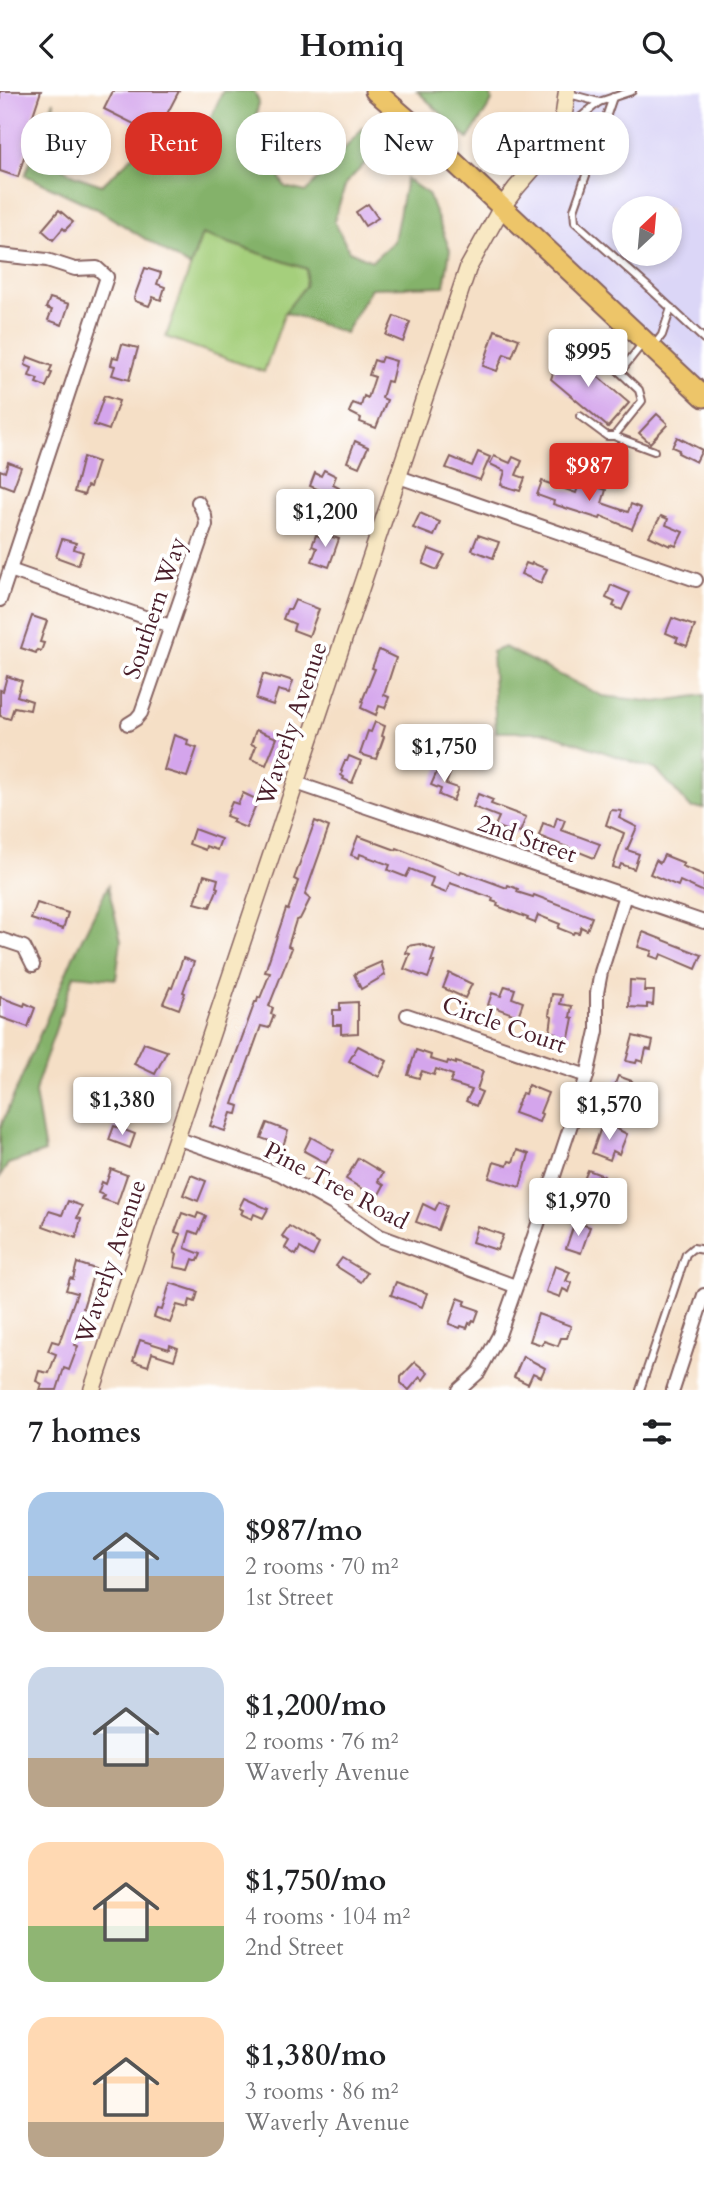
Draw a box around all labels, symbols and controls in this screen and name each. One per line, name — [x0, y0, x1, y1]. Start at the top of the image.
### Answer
text: Homiq — [300, 24, 404, 68]
icon: back — [28, 27, 66, 65]
icon: search — [638, 27, 676, 65]
chip: Buy — [21, 112, 111, 175]
chip: Rent — [125, 112, 222, 175]
chip: Filters — [236, 112, 346, 175]
chip: New — [360, 112, 458, 175]
chip: Apartment — [472, 112, 629, 175]
north arrow — [612, 196, 682, 266]
map controls — [612, 196, 682, 266]
pin: $995 — [547, 329, 629, 389]
text: $995 — [564, 336, 612, 367]
pin: $987 — [548, 443, 630, 503]
text: $987 — [565, 450, 613, 481]
pin: $1,200 — [268, 489, 382, 549]
text: $1,200 — [292, 496, 358, 527]
street label: Southern Way — [115, 532, 195, 683]
street label: Waverly Avenue — [248, 637, 336, 812]
pin: $1,750 — [387, 725, 501, 784]
text: $1,750 — [411, 731, 477, 762]
street label: 2nd Street — [473, 807, 581, 871]
street label: Circle Court — [438, 988, 571, 1062]
pin: $1,380 — [65, 1077, 179, 1137]
pin: $1,570 — [552, 1083, 666, 1142]
text: $1,380 — [89, 1084, 155, 1115]
text: $1,570 — [576, 1089, 642, 1120]
street label: Pine Tree Road — [258, 1134, 414, 1238]
street label: Waverly Avenue — [67, 1175, 155, 1350]
pin: $1,970 — [521, 1179, 635, 1238]
text: $1,970 — [545, 1185, 611, 1216]
text: 7 homes — [28, 1412, 141, 1453]
icon: filters — [638, 1413, 676, 1451]
text: $987/mo — [245, 1510, 362, 1551]
icon: home — [84, 1520, 168, 1604]
text: 2 rooms · 70 m² — [245, 1551, 398, 1582]
text: 1st Street — [245, 1582, 333, 1613]
text: $1,200/mo — [245, 1685, 386, 1726]
icon: home — [84, 1695, 168, 1779]
text: 2 rooms · 76 m² — [245, 1726, 398, 1757]
text: Waverly Avenue — [245, 1757, 410, 1788]
text: $1,750/mo — [245, 1860, 386, 1901]
icon: home — [84, 1870, 168, 1954]
text: 4 rooms · 104 m² — [245, 1901, 410, 1932]
text: 2nd Street — [245, 1932, 344, 1963]
text: $1,380/mo — [245, 2035, 386, 2076]
icon: home — [84, 2045, 168, 2129]
text: 3 rooms · 86 m² — [245, 2076, 398, 2107]
text: Waverly Avenue — [245, 2107, 410, 2138]

